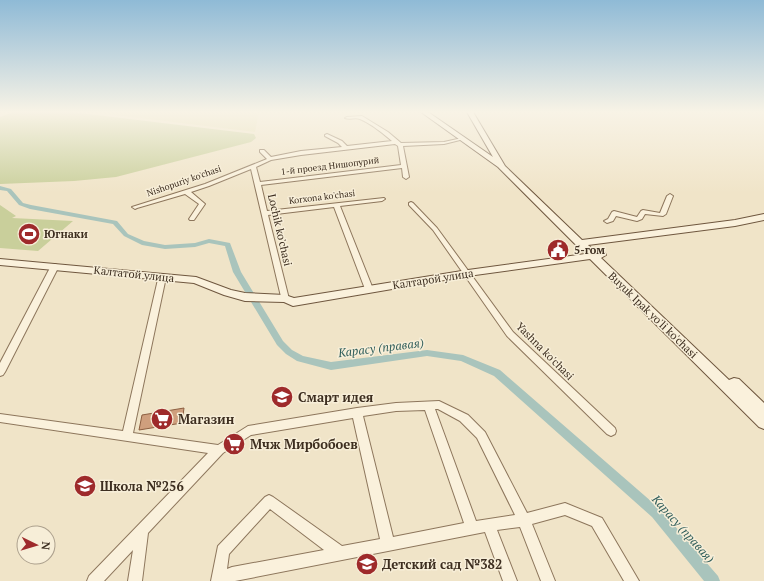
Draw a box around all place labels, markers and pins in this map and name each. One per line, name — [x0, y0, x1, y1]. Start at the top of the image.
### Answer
sports icon: Югнаки — [16, 221, 42, 247]
place label: Югнаки — [44, 227, 88, 241]
public building icon: 5-гом — [545, 237, 571, 263]
place label: 5-гом — [574, 243, 605, 257]
school or university icon: Смарт идея — [269, 384, 295, 410]
place label: Смарт идея — [298, 388, 374, 406]
supermarket icon: Магазин — [149, 406, 175, 432]
place label: Магазин — [178, 410, 235, 428]
supermarket icon: Мчж Мирбобоев — [221, 431, 247, 457]
place label: Мчж Мирбобоев — [250, 435, 358, 453]
school or university icon: Школа №256 — [72, 473, 98, 499]
place label: Школа №256 — [100, 477, 184, 495]
school or university icon: Детский сад №382 — [354, 551, 380, 577]
place label: Детский сад №382 — [382, 555, 502, 573]

